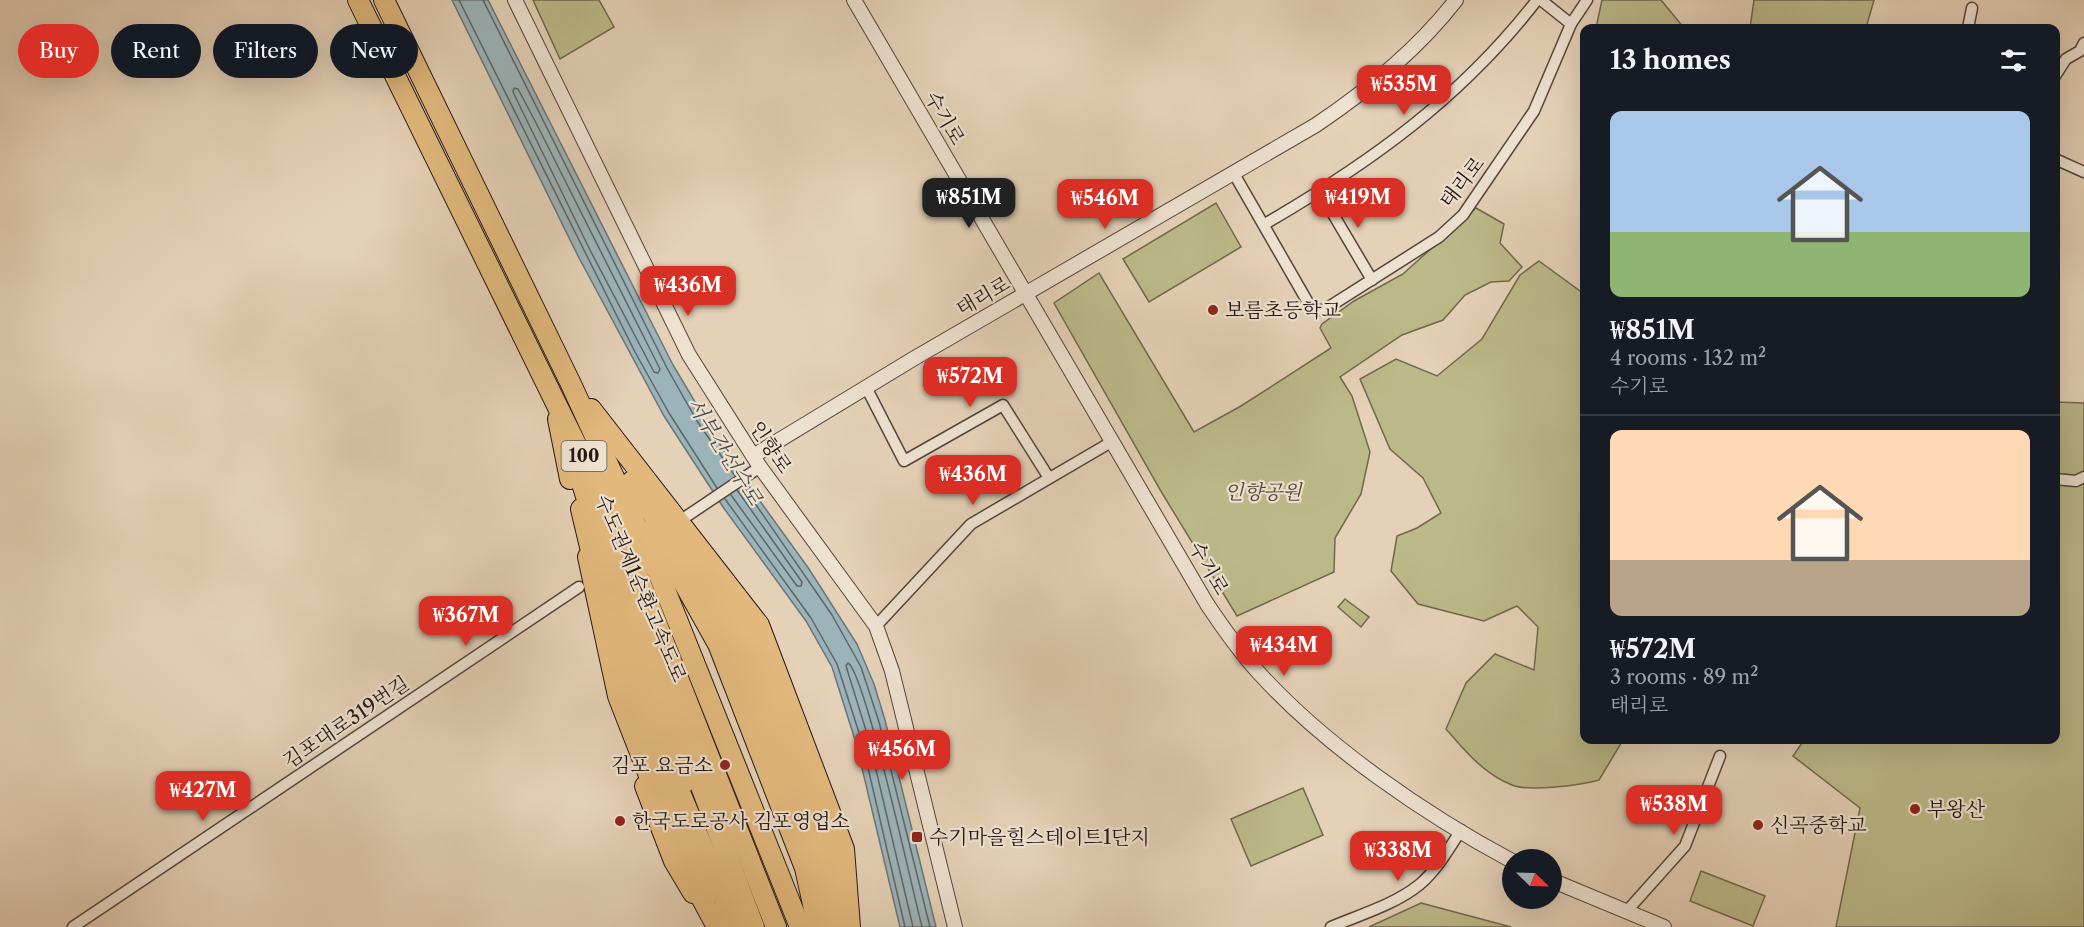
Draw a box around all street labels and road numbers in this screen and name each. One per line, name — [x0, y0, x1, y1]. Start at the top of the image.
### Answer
street label: 수기로 — [920, 87, 970, 149]
street label: 태리로 — [1435, 152, 1489, 212]
street label: 태리로 — [952, 271, 1014, 321]
street label: 인향로 — [745, 416, 797, 478]
road number: 100 — [562, 441, 606, 471]
street label: 수도권제1순환고속도로 — [591, 491, 691, 685]
street label: 수기로 — [1184, 537, 1234, 599]
street label: 김포대로319번길 — [278, 671, 414, 773]

